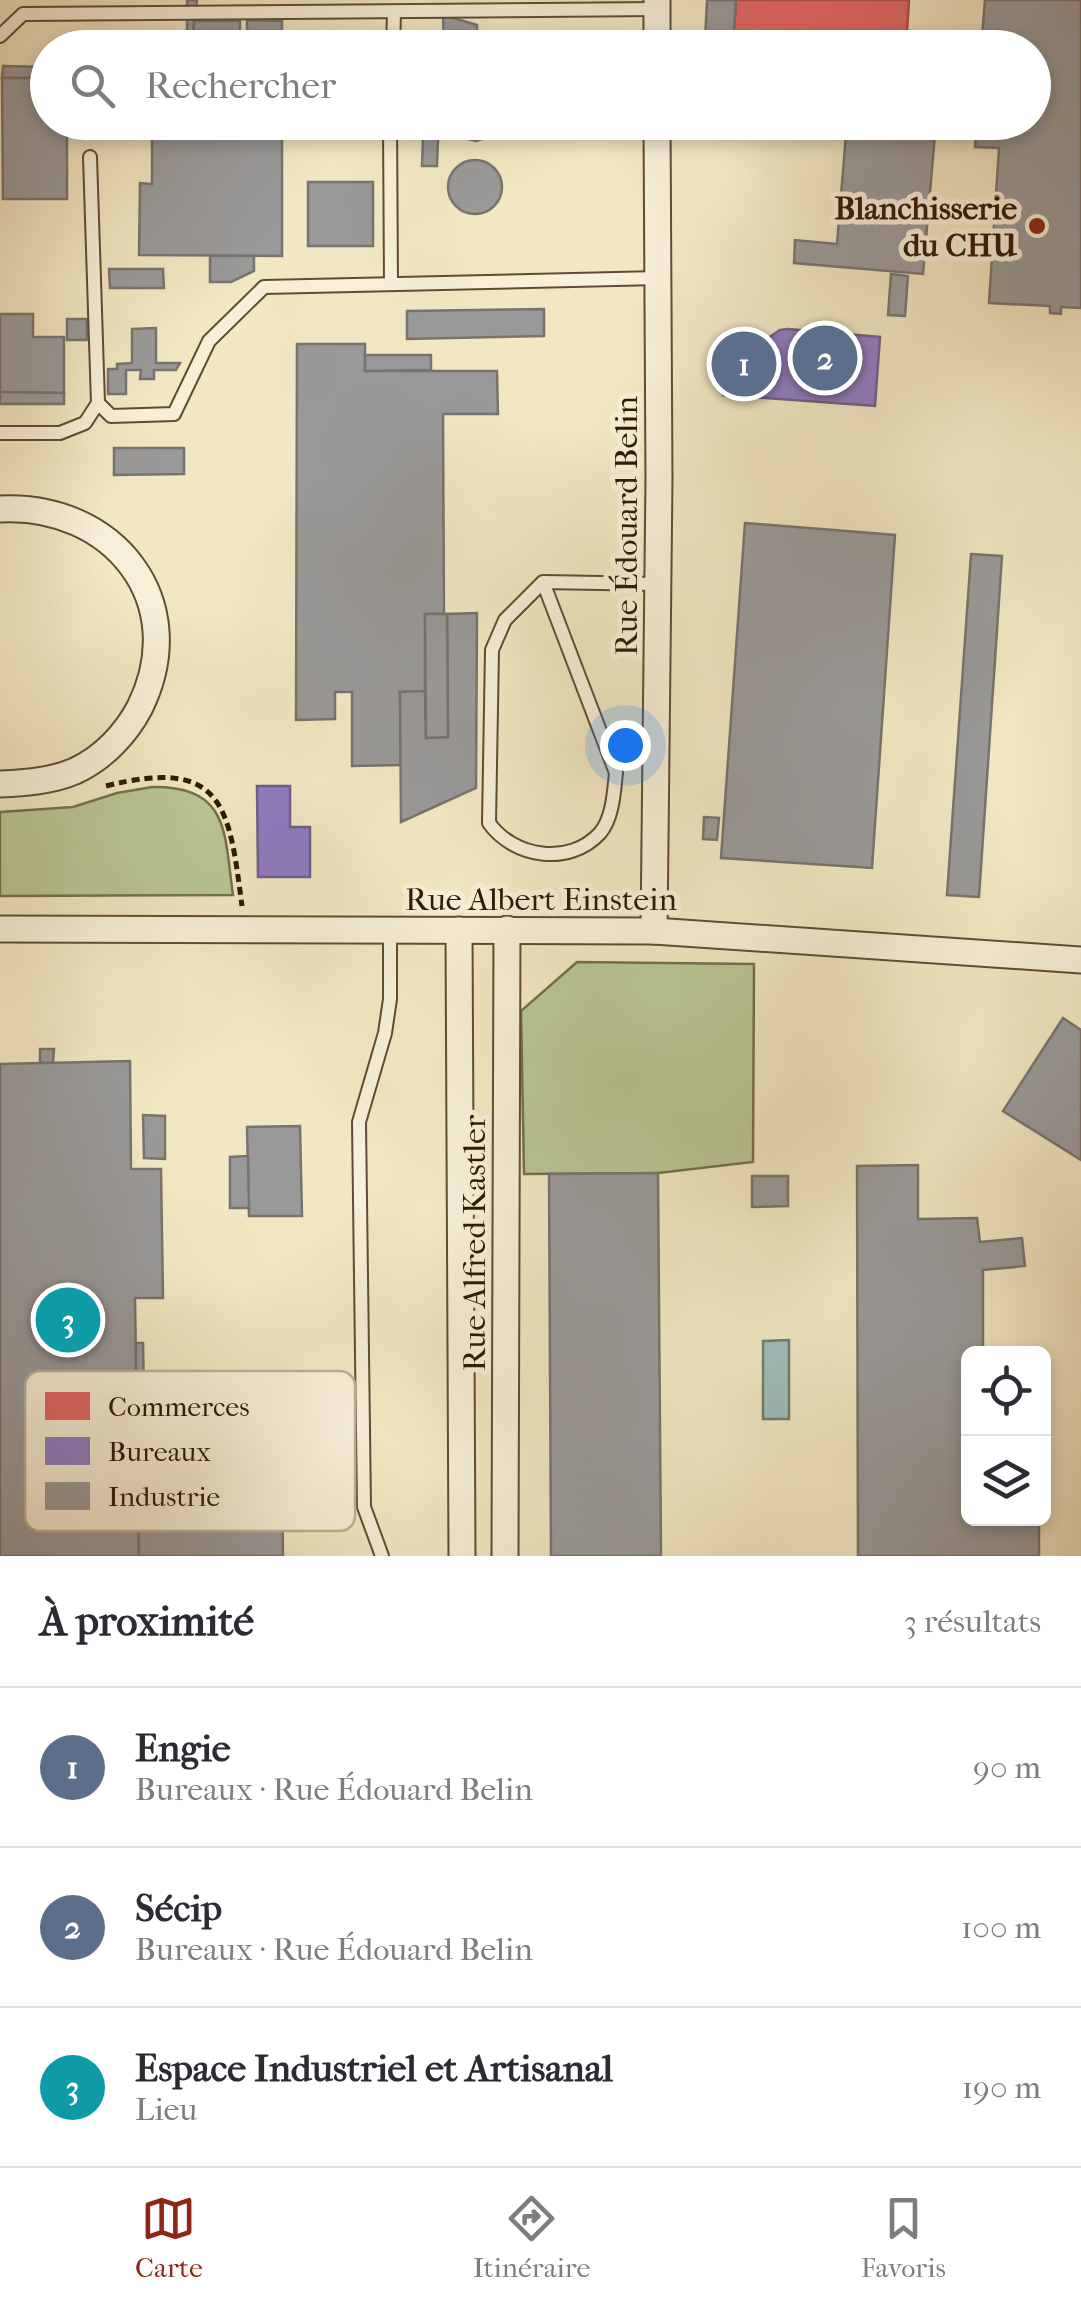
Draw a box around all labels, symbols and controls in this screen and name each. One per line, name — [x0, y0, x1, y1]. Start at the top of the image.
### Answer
search box — [30, 30, 1051, 140]
icon: search — [65, 58, 120, 113]
text: Rechercher — [145, 63, 336, 108]
place label: Blanchisserie du CHU — [835, 190, 1017, 264]
marker: Blanchisserie du CHU — [1026, 215, 1048, 237]
pin: 2 — [792, 320, 858, 396]
pin: 1 — [712, 326, 776, 402]
street label: Rue Édouard Belin — [608, 396, 645, 656]
your location — [600, 720, 651, 771]
street label: Rue Albert Einstein — [405, 881, 677, 918]
street label: Rue Alfred Kastler — [456, 1114, 493, 1371]
pin: 3 — [36, 1282, 100, 1358]
map controls — [961, 1346, 1051, 1526]
button: locate — [961, 1346, 1051, 1436]
legend — [25, 1371, 355, 1531]
text: Commerces — [108, 1390, 250, 1423]
text: Bureaux — [108, 1435, 211, 1468]
button: layers — [961, 1436, 1051, 1526]
text: Industrie — [108, 1480, 220, 1513]
text: À proximité — [40, 1597, 254, 1646]
text: 3 résultats — [904, 1603, 1041, 1640]
text: Engie — [135, 1726, 231, 1771]
text: 1 — [67, 1749, 78, 1786]
text: 90 m — [973, 1749, 1041, 1786]
text: Bureaux · Rue Édouard Belin — [135, 1771, 533, 1808]
text: Sécip — [135, 1886, 222, 1931]
text: 2 — [64, 1909, 81, 1946]
text: 100 m — [961, 1909, 1041, 1946]
text: Bureaux · Rue Édouard Belin — [135, 1931, 533, 1968]
text: Espace Industriel et Artisanal — [135, 2046, 613, 2091]
text: 3 — [66, 2069, 79, 2106]
text: 190 m — [962, 2069, 1041, 2106]
text: Lieu — [135, 2091, 197, 2128]
tab: Carte — [135, 2191, 203, 2284]
tab: Itinéraire — [473, 2191, 590, 2284]
tab: Favoris — [861, 2191, 946, 2284]

